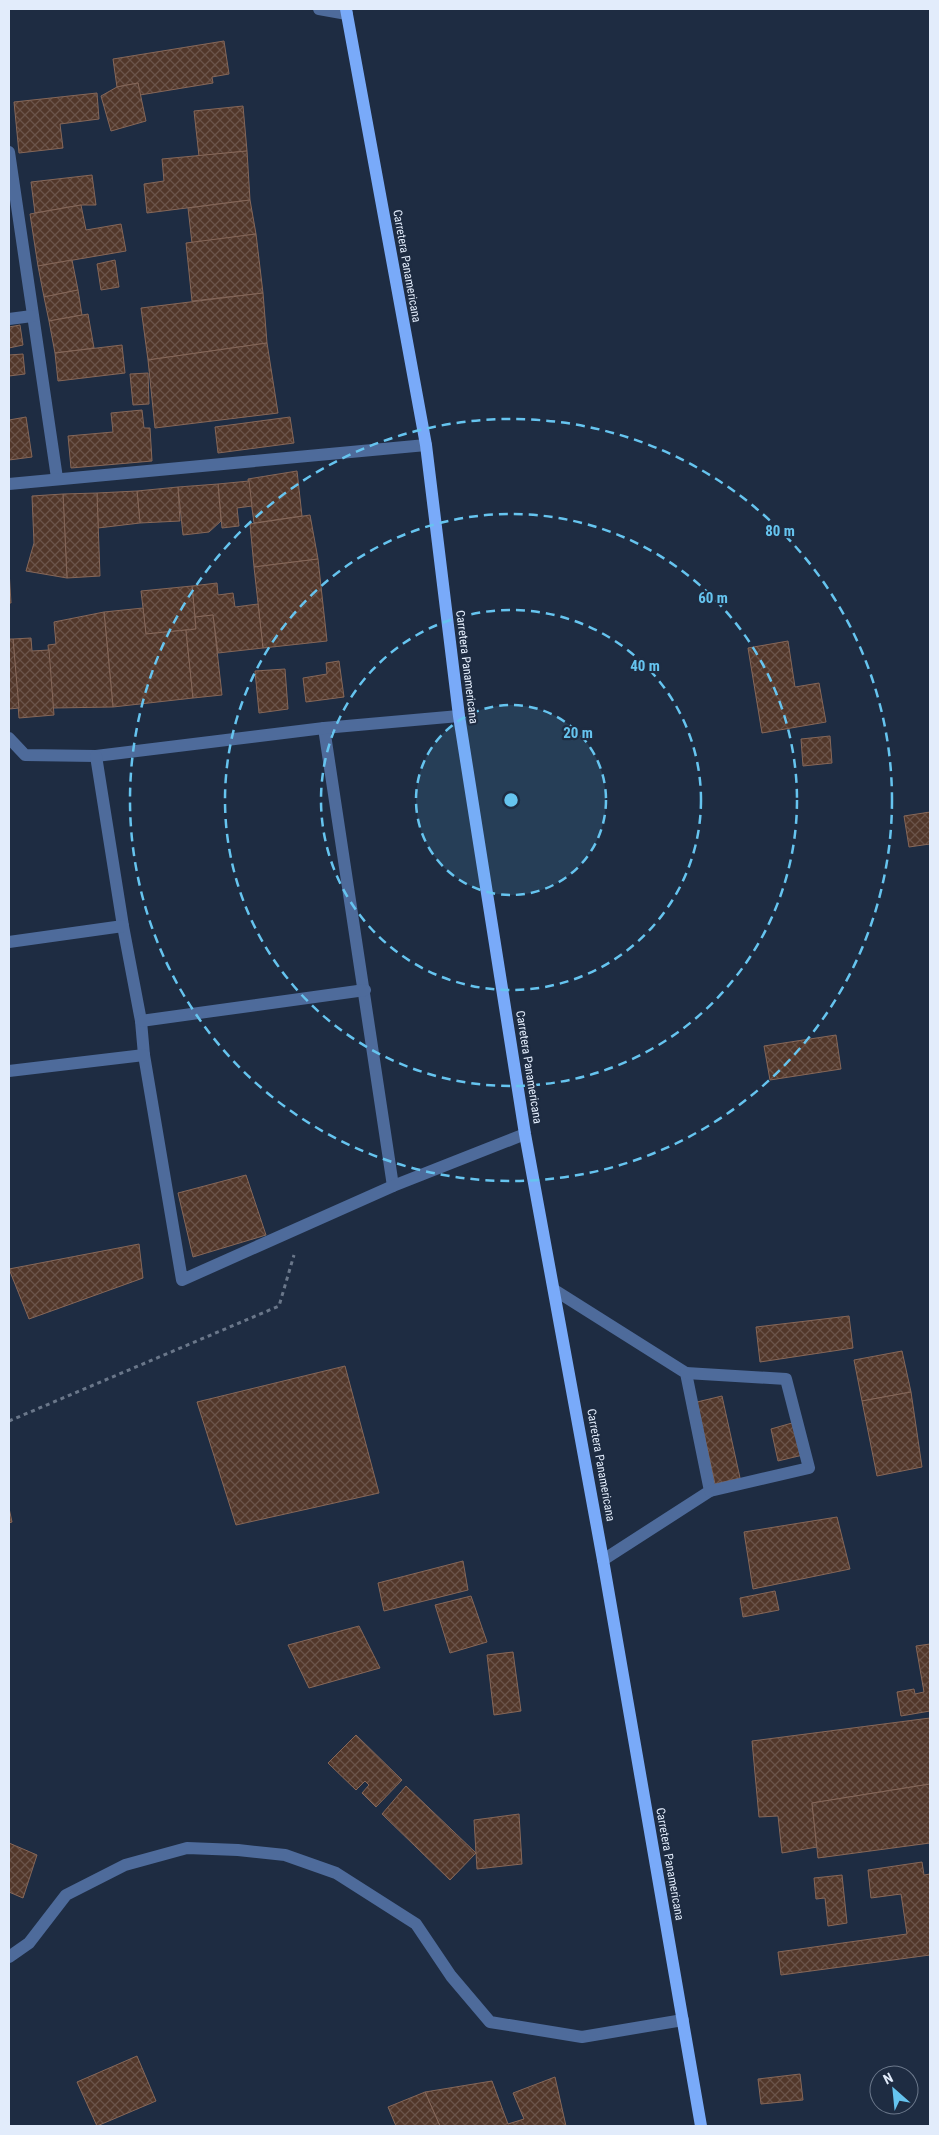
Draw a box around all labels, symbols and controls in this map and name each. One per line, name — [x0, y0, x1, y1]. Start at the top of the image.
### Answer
street label: Carretera Panamericana — [390, 209, 424, 324]
text: 80 m — [765, 522, 795, 540]
text: 60 m — [698, 589, 728, 607]
street label: Carretera Panamericana — [453, 609, 481, 725]
text: 40 m — [630, 657, 660, 675]
text: 20 m — [563, 724, 593, 742]
centre of rings — [502, 791, 520, 809]
street label: Carretera Panamericana — [513, 1009, 545, 1125]
street label: Carretera Panamericana — [584, 1408, 618, 1523]
street label: Carretera Panamericana — [653, 1807, 687, 1922]
north arrow — [869, 2065, 919, 2115]
text: N — [881, 2069, 896, 2087]

